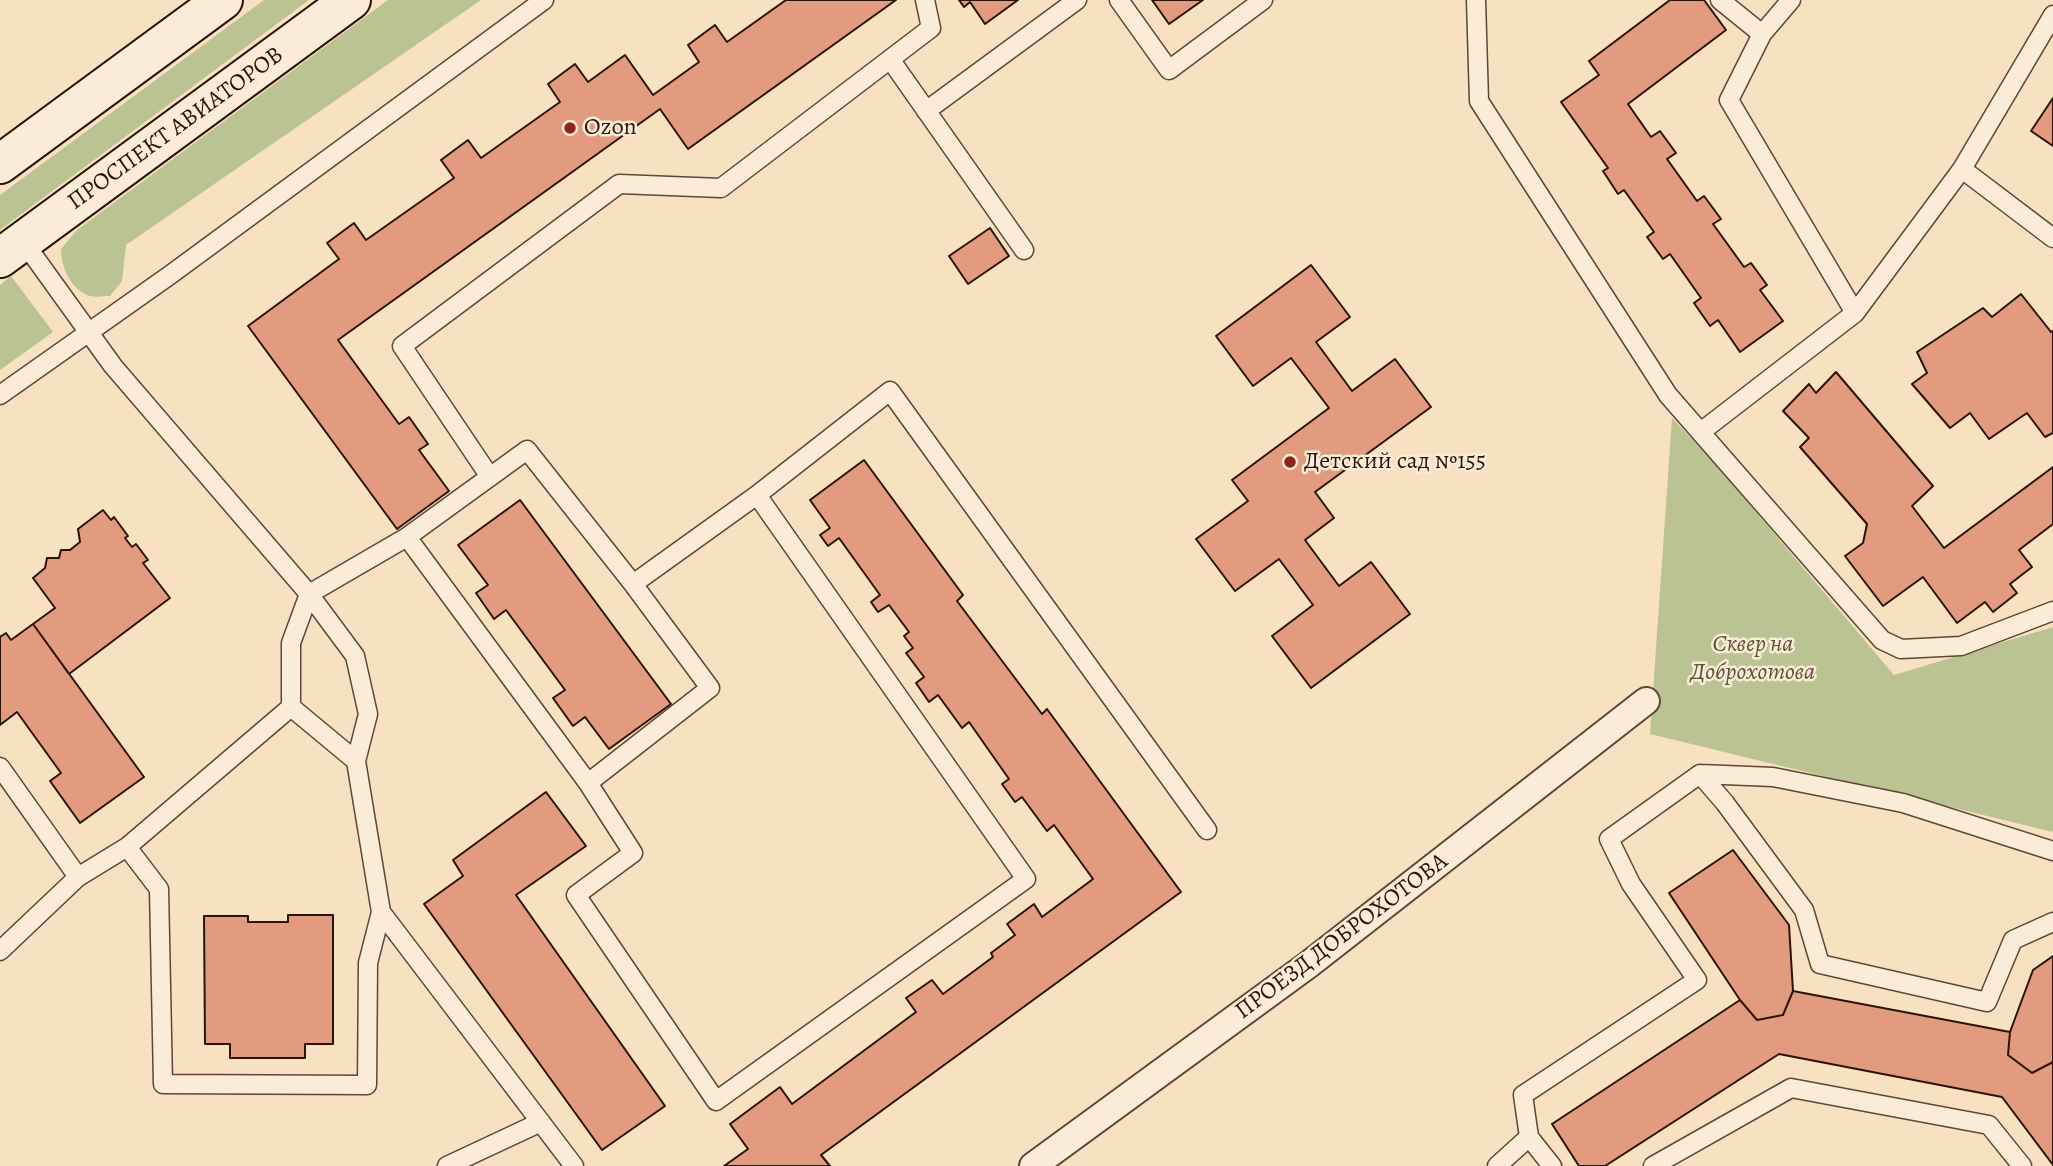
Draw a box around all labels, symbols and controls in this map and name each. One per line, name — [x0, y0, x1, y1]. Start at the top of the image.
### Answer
street label: ПРОСПЕКТ АВИАТОРОВ — [63, 41, 289, 217]
place label: Ozon — [584, 114, 637, 142]
marker: Ozon — [562, 120, 578, 136]
place label: Детский сад №155 — [1304, 448, 1486, 476]
marker: Детский сад №155 — [1282, 454, 1298, 470]
park label: Сквер на Доброхотова — [1691, 631, 1815, 687]
street label: ПРОЕЗД ДОБРОХОТОВА — [1230, 848, 1454, 1026]

